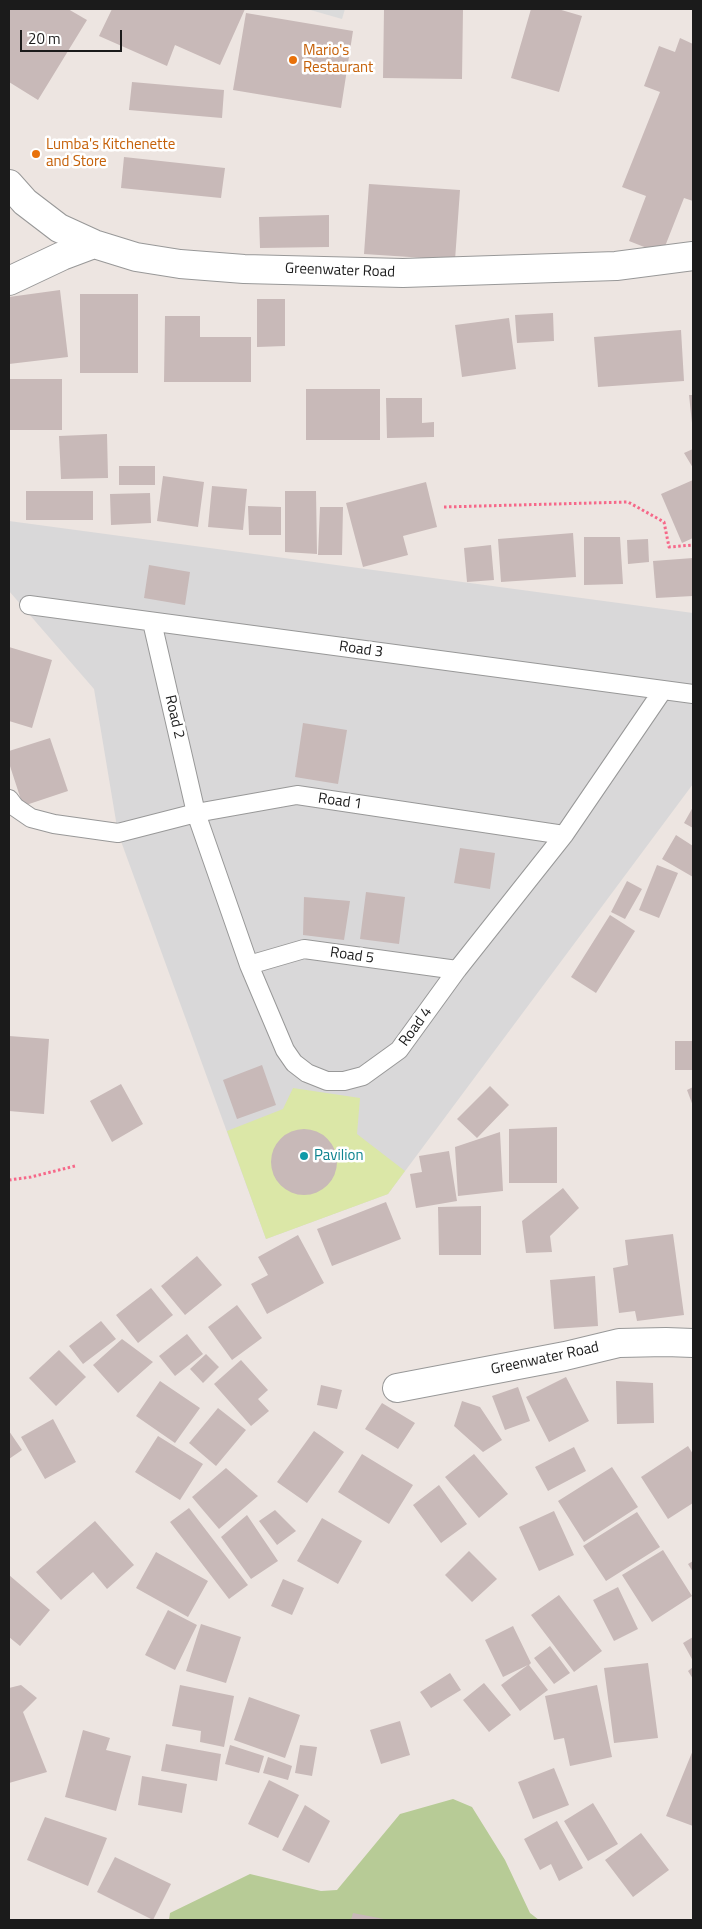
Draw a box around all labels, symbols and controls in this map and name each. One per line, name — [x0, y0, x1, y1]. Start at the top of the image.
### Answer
scale bar — [22, 20, 125, 52]
text: 20 m — [28, 27, 61, 50]
place label: Mario's Restaurant — [303, 42, 373, 77]
marker: Mario's Restaurant — [287, 54, 299, 66]
place label: Lumba's Kitchenette and Store — [46, 136, 175, 171]
marker: Lumba's Kitchenette and Store — [30, 148, 42, 160]
street label: Greenwater Road — [285, 260, 395, 282]
street label: Road 3 — [338, 638, 384, 662]
street label: Road 2 — [160, 693, 188, 741]
street label: Road 1 — [317, 790, 363, 814]
street label: Road 5 — [329, 944, 375, 968]
street label: Road 4 — [396, 1004, 436, 1050]
place label: Pavilion — [314, 1147, 363, 1165]
marker: Pavilion — [298, 1150, 310, 1162]
street label: Greenwater Road — [489, 1339, 601, 1379]

